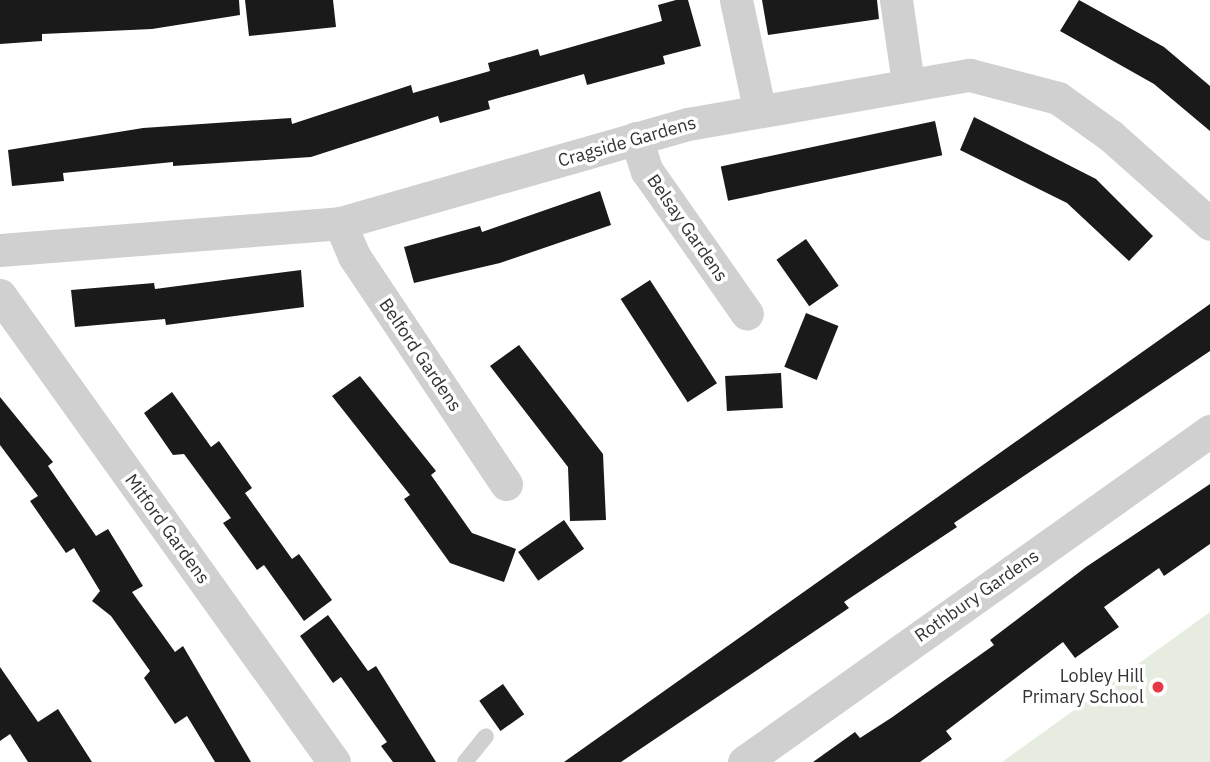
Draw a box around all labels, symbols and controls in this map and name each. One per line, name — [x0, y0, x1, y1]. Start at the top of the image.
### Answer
street label: Cragside Gardens — [555, 112, 699, 172]
street label: Belsay Gardens — [642, 170, 732, 286]
street label: Belford Gardens — [374, 294, 466, 416]
street label: Mitford Gardens — [120, 470, 214, 588]
street label: Rothbury Gardens — [911, 545, 1043, 647]
place label: Lobley Hill Primary School — [1022, 666, 1144, 708]
marker: Lobley Hill Primary School — [1150, 679, 1166, 695]

